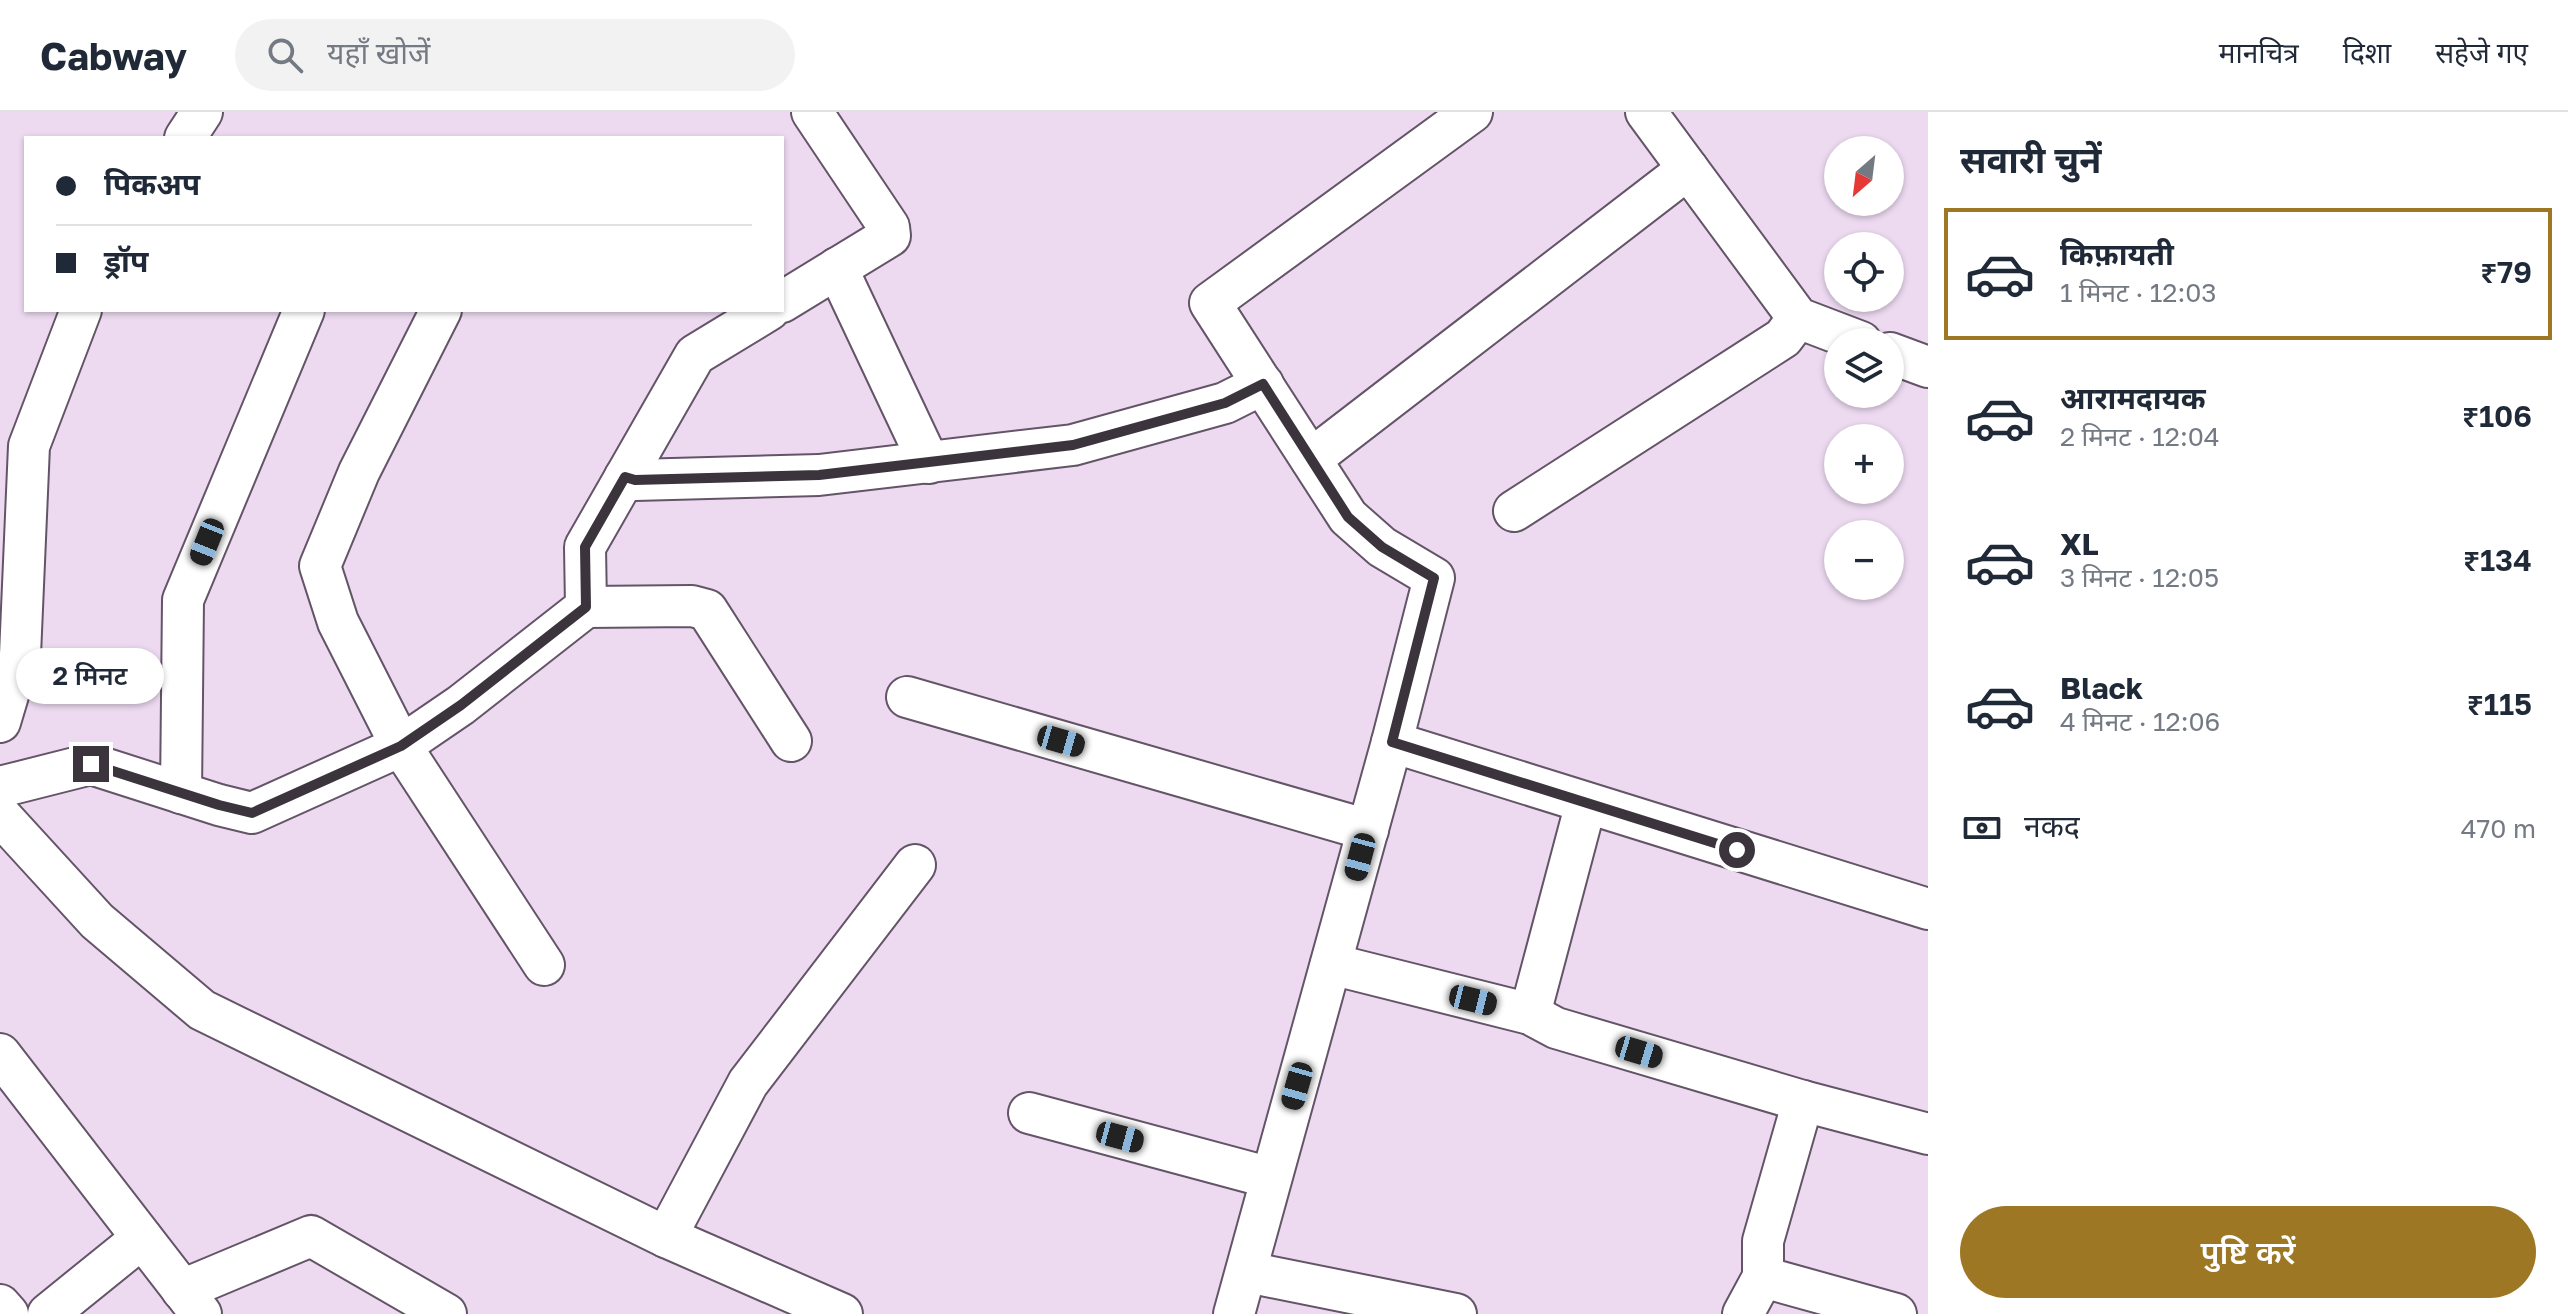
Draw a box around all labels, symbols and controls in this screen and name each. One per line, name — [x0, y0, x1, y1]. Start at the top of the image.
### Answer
search box — [235, 19, 795, 91]
text: Cabway — [40, 33, 187, 78]
icon: search — [263, 33, 307, 77]
text: यहाँ खोजें — [327, 35, 430, 71]
text: मानचित्र — [2219, 36, 2299, 69]
text: दिशा — [2343, 36, 2391, 69]
text: सहेजे गए — [2435, 36, 2528, 69]
north arrow — [1824, 136, 1904, 216]
map controls — [1824, 136, 1904, 600]
text: सवारी चुनें — [1960, 138, 2101, 181]
text: पिकअप — [104, 166, 200, 202]
button: locate — [1824, 232, 1904, 312]
text: किफ़ायती — [2060, 236, 2174, 272]
icon: car — [1964, 238, 2036, 310]
text: ड्रॉप — [104, 243, 148, 279]
text: ₹79 — [2480, 254, 2532, 290]
text: 1 मिनट · 12:03 — [2060, 277, 2217, 308]
button: layers — [1824, 328, 1904, 408]
text: आरामदायक — [2060, 380, 2206, 416]
icon: car — [1964, 382, 2036, 454]
text: ₹106 — [2462, 398, 2532, 434]
text: 2 मिनट · 12:04 — [2060, 421, 2220, 452]
button: + — [1824, 424, 1904, 504]
car — [187, 515, 227, 569]
button: − — [1824, 520, 1904, 600]
icon: car — [1964, 526, 2036, 598]
text: XL — [2060, 526, 2099, 562]
text: ₹134 — [2463, 542, 2532, 578]
text: 3 मिनट · 12:05 — [2060, 562, 2219, 593]
callout: 2 मिनट — [17, 648, 165, 704]
text: 2 मिनट — [53, 660, 127, 691]
icon: car — [1964, 670, 2036, 742]
text: Black — [2060, 670, 2143, 706]
text: ₹115 — [2467, 686, 2532, 722]
text: 4 मिनट · 12:06 — [2060, 706, 2220, 737]
car — [1035, 723, 1087, 759]
route end — [73, 746, 109, 782]
icon: cash — [1960, 806, 2004, 850]
text: नकद — [2024, 808, 2080, 844]
text: 470 m — [2461, 813, 2536, 844]
car — [1342, 831, 1378, 883]
route start — [1719, 832, 1755, 868]
car — [1447, 983, 1499, 1017]
car — [1613, 1034, 1665, 1070]
car — [1279, 1060, 1315, 1112]
car — [1094, 1119, 1146, 1155]
button: पुष्टि करें — [1960, 1206, 2536, 1298]

